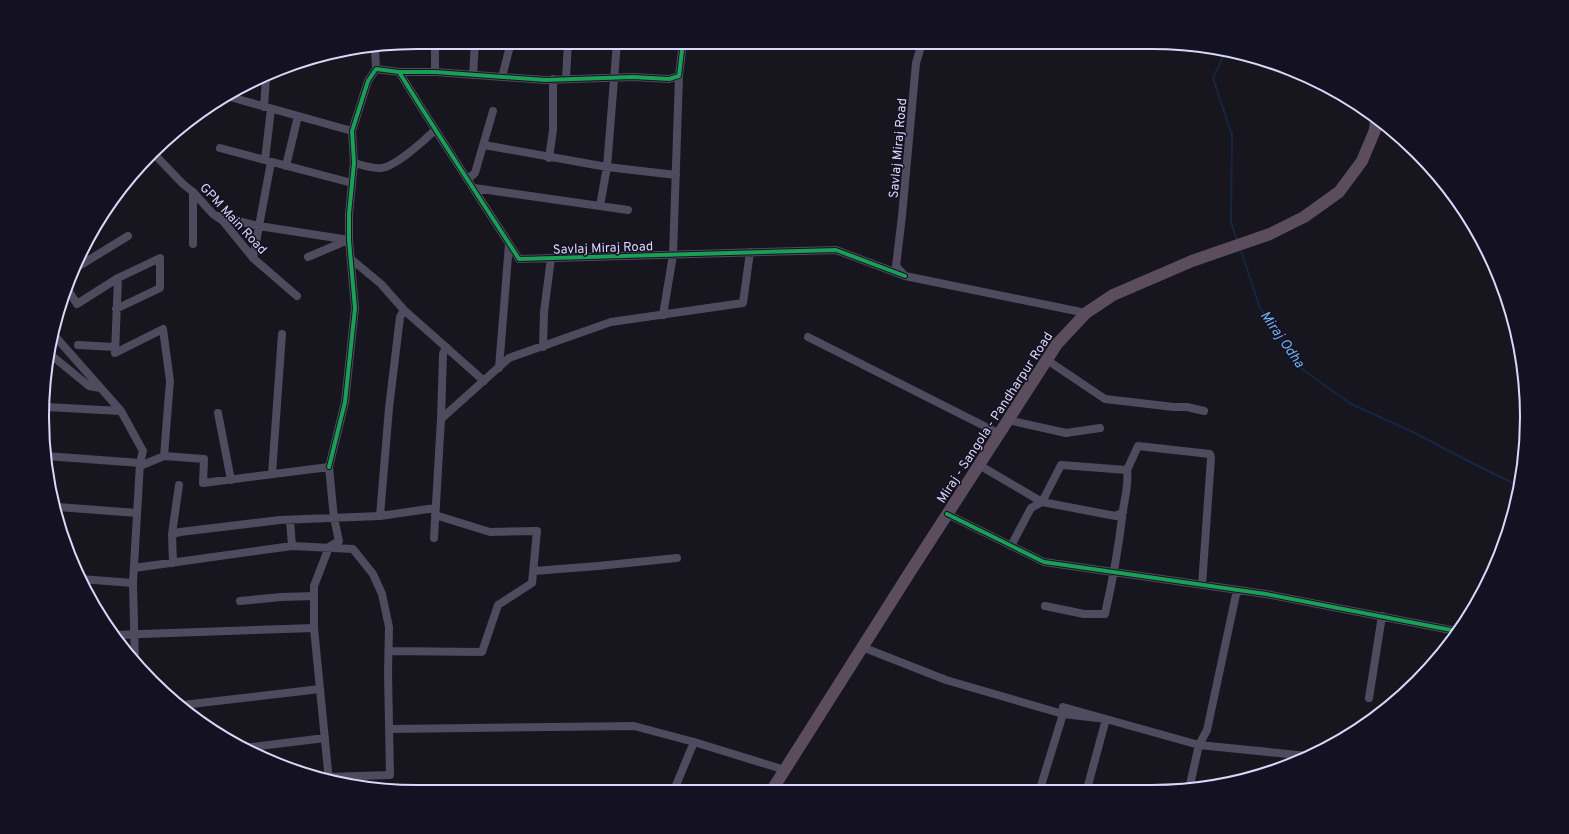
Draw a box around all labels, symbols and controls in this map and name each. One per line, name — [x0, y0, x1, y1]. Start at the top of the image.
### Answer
street label: Savlaj Miraj Road — [887, 97, 911, 199]
street label: GPM Main Road — [196, 181, 270, 258]
street label: Savlaj Miraj Road — [553, 239, 654, 259]
water label: Miraj Odha — [1256, 308, 1308, 372]
street label: Miraj - Sangola - Pandharpur Road — [934, 330, 1057, 507]

